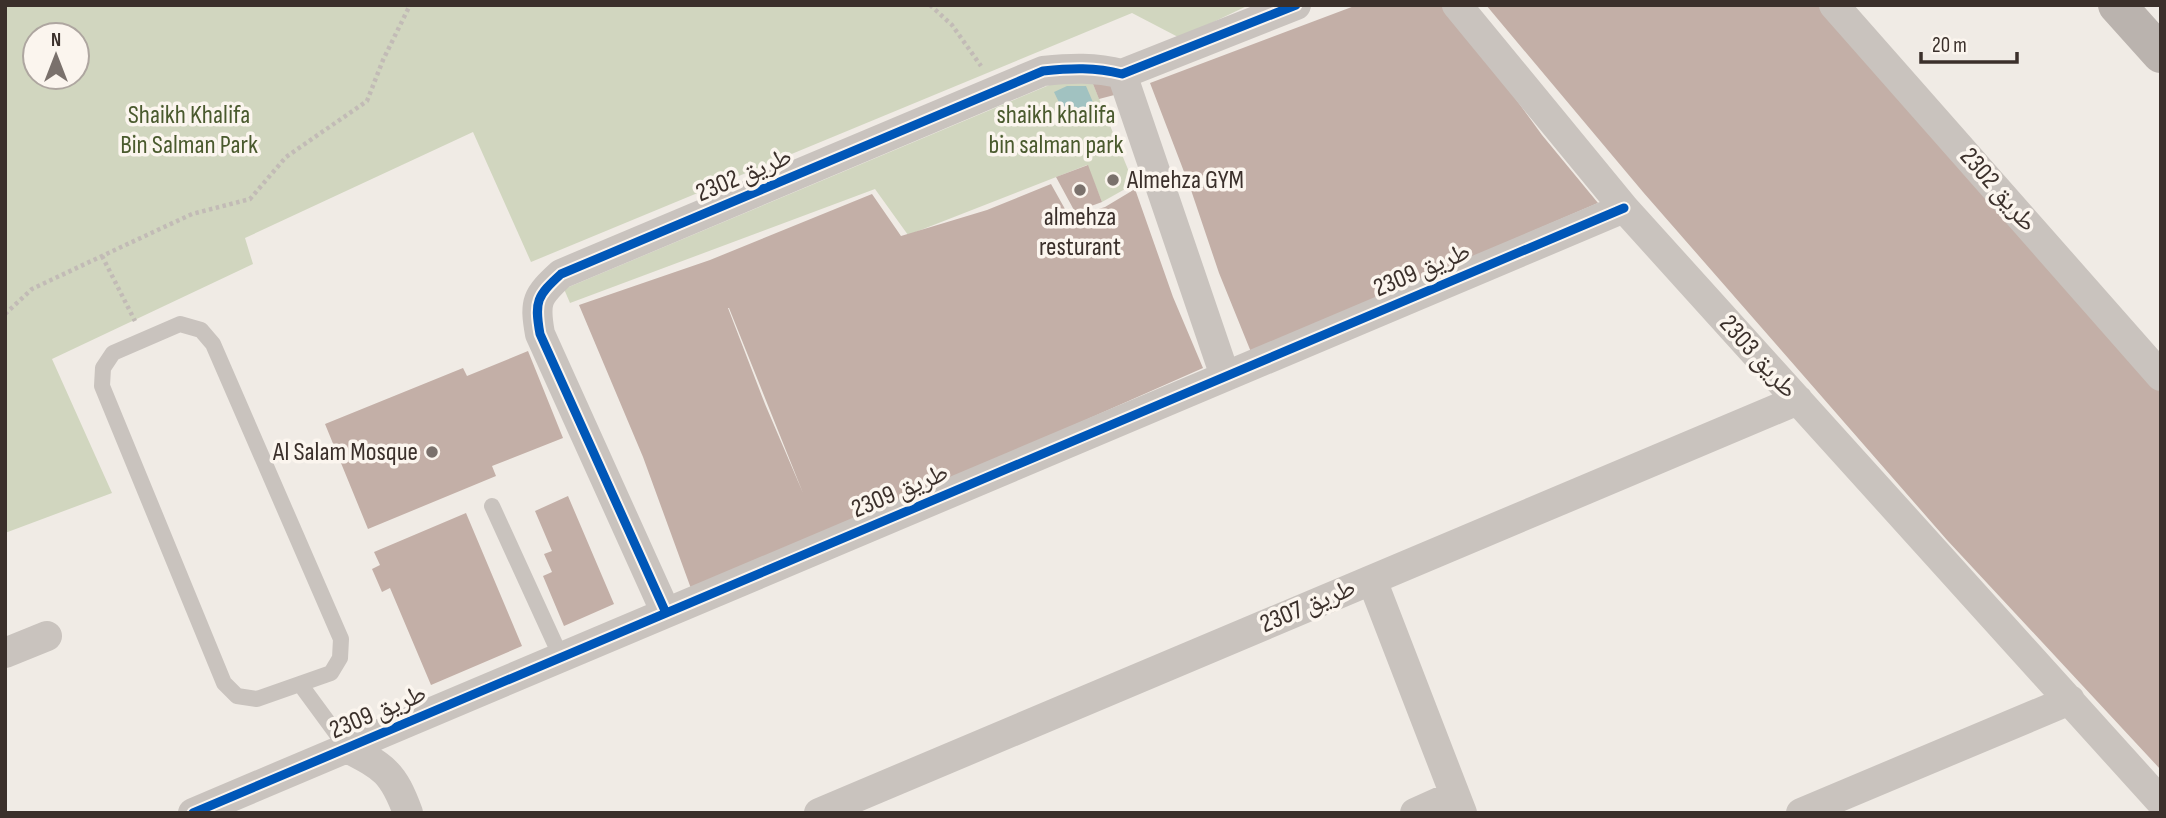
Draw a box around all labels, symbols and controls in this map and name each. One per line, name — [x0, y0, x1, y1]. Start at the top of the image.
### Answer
north arrow — [21, 21, 91, 91]
scale bar — [1921, 21, 2017, 65]
text: N — [51, 29, 61, 52]
text: 20 m — [1932, 33, 1967, 58]
park label: Shaikh Khalifa Bin Salman Park — [120, 100, 258, 161]
park label: shaikh khalifa bin salman park — [988, 100, 1124, 161]
street label: طريق 2302 — [691, 141, 797, 209]
street label: طريق 2302 — [1953, 142, 2043, 238]
place label: Almehza GYM — [1126, 165, 1244, 196]
marker: Almehza GYM — [1105, 172, 1121, 188]
marker: almehza resturant — [1072, 182, 1088, 198]
place label: almehza resturant — [1039, 202, 1121, 263]
street label: طريق 2309 — [1369, 236, 1475, 304]
street label: طريق 2303 — [1712, 309, 1804, 405]
place label: Al Salam Mosque — [272, 437, 418, 468]
marker: Al Salam Mosque — [424, 444, 440, 460]
street label: طريق 2309 — [847, 457, 953, 525]
street label: طريق 2307 — [1255, 572, 1361, 640]
street label: طريق 2309 — [325, 678, 431, 746]

